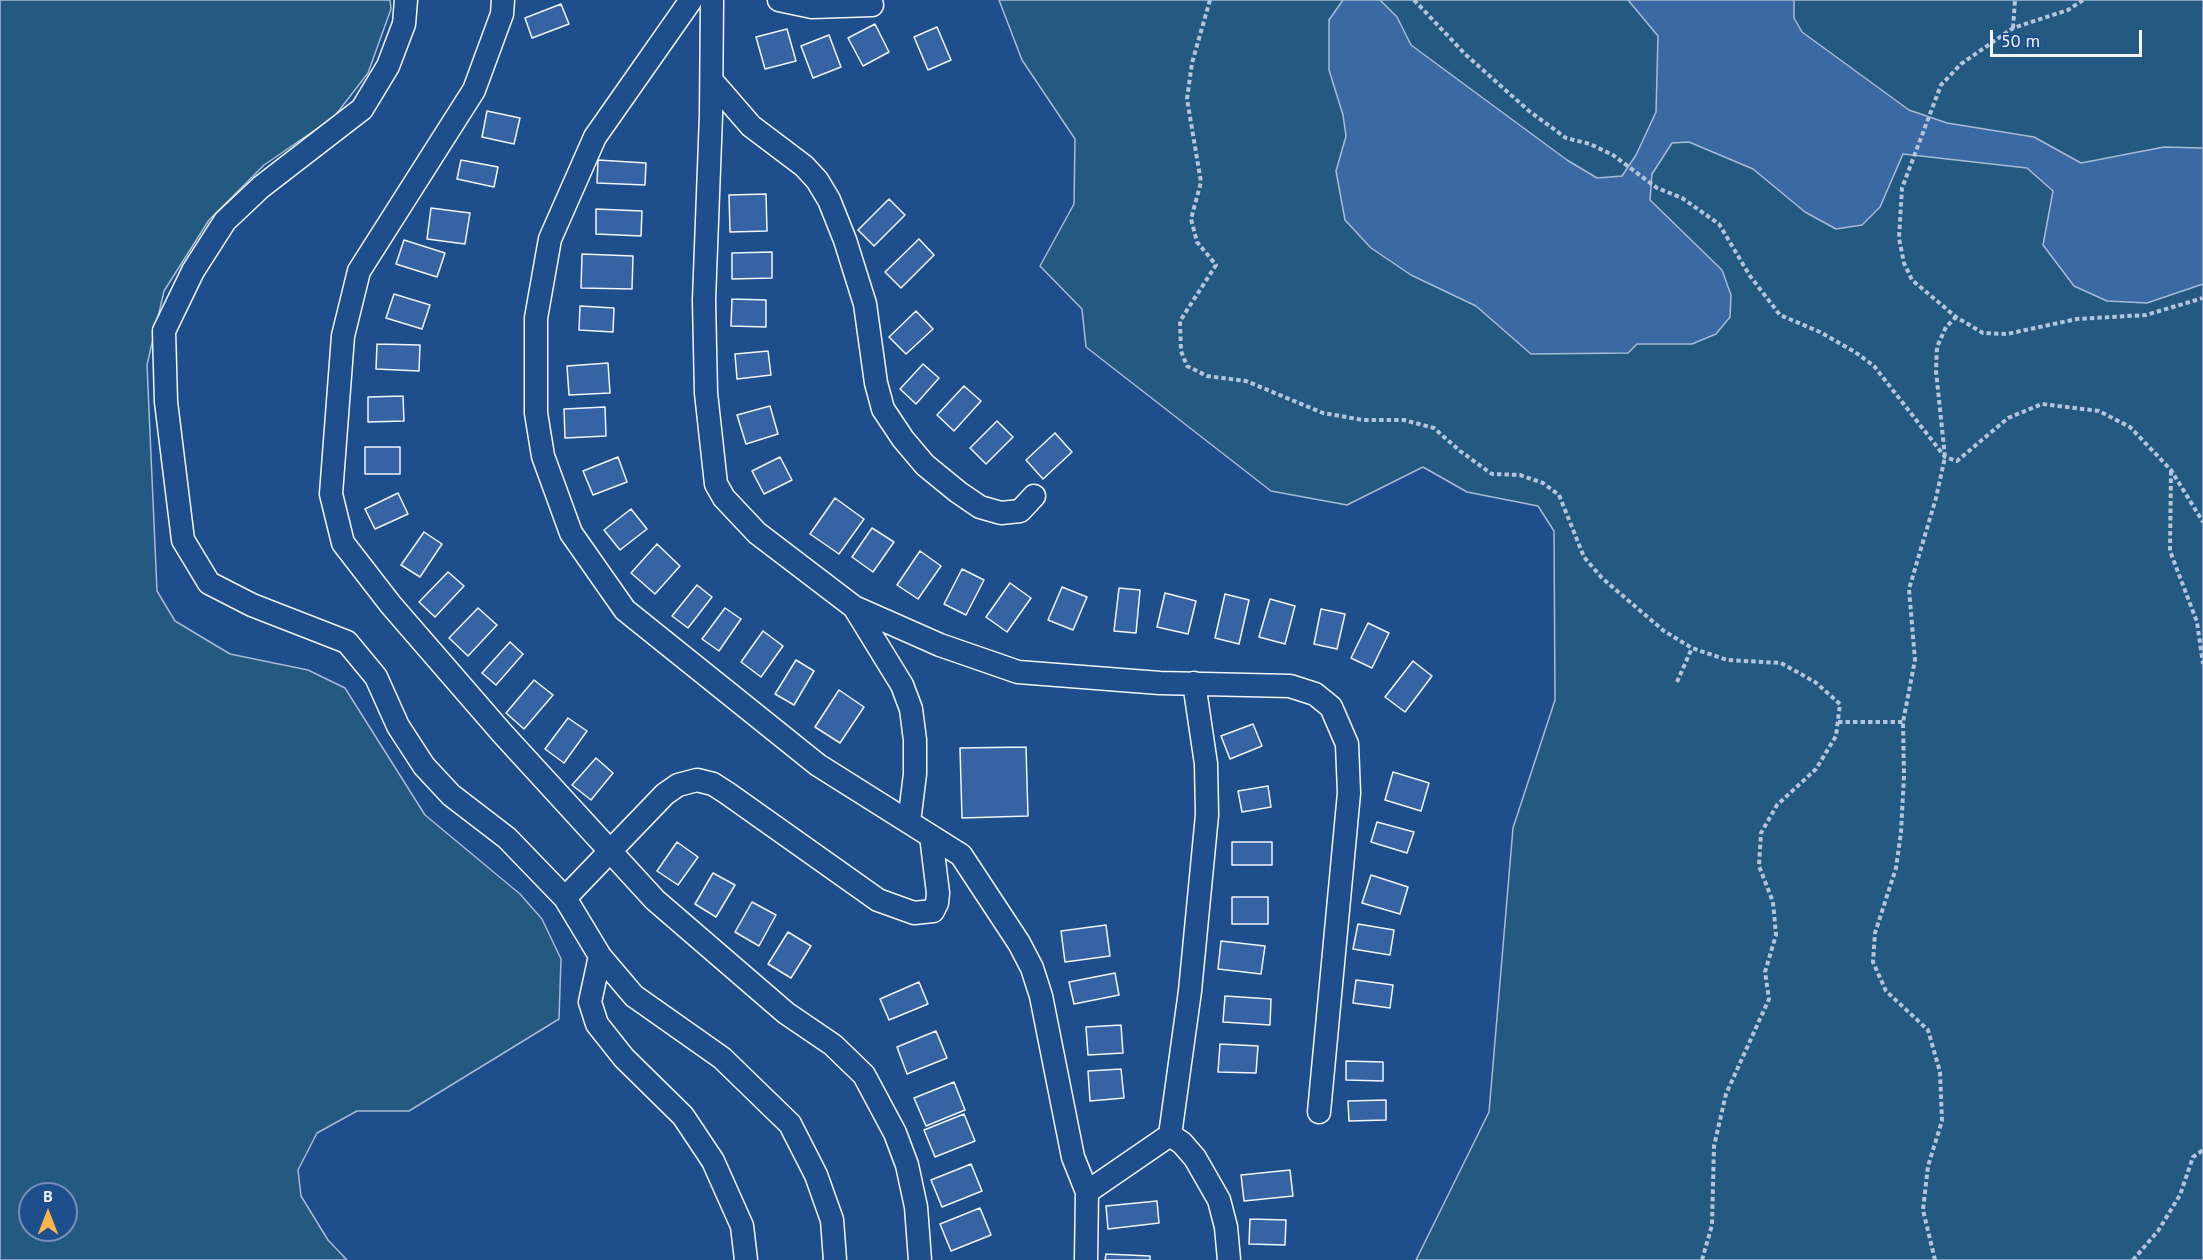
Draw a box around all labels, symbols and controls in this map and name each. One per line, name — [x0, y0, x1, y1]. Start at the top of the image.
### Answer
scale bar — [1993, 18, 2144, 56]
text: 50 m — [2001, 29, 2040, 52]
north arrow — [18, 1182, 78, 1242]
text: B — [43, 1186, 53, 1206]

